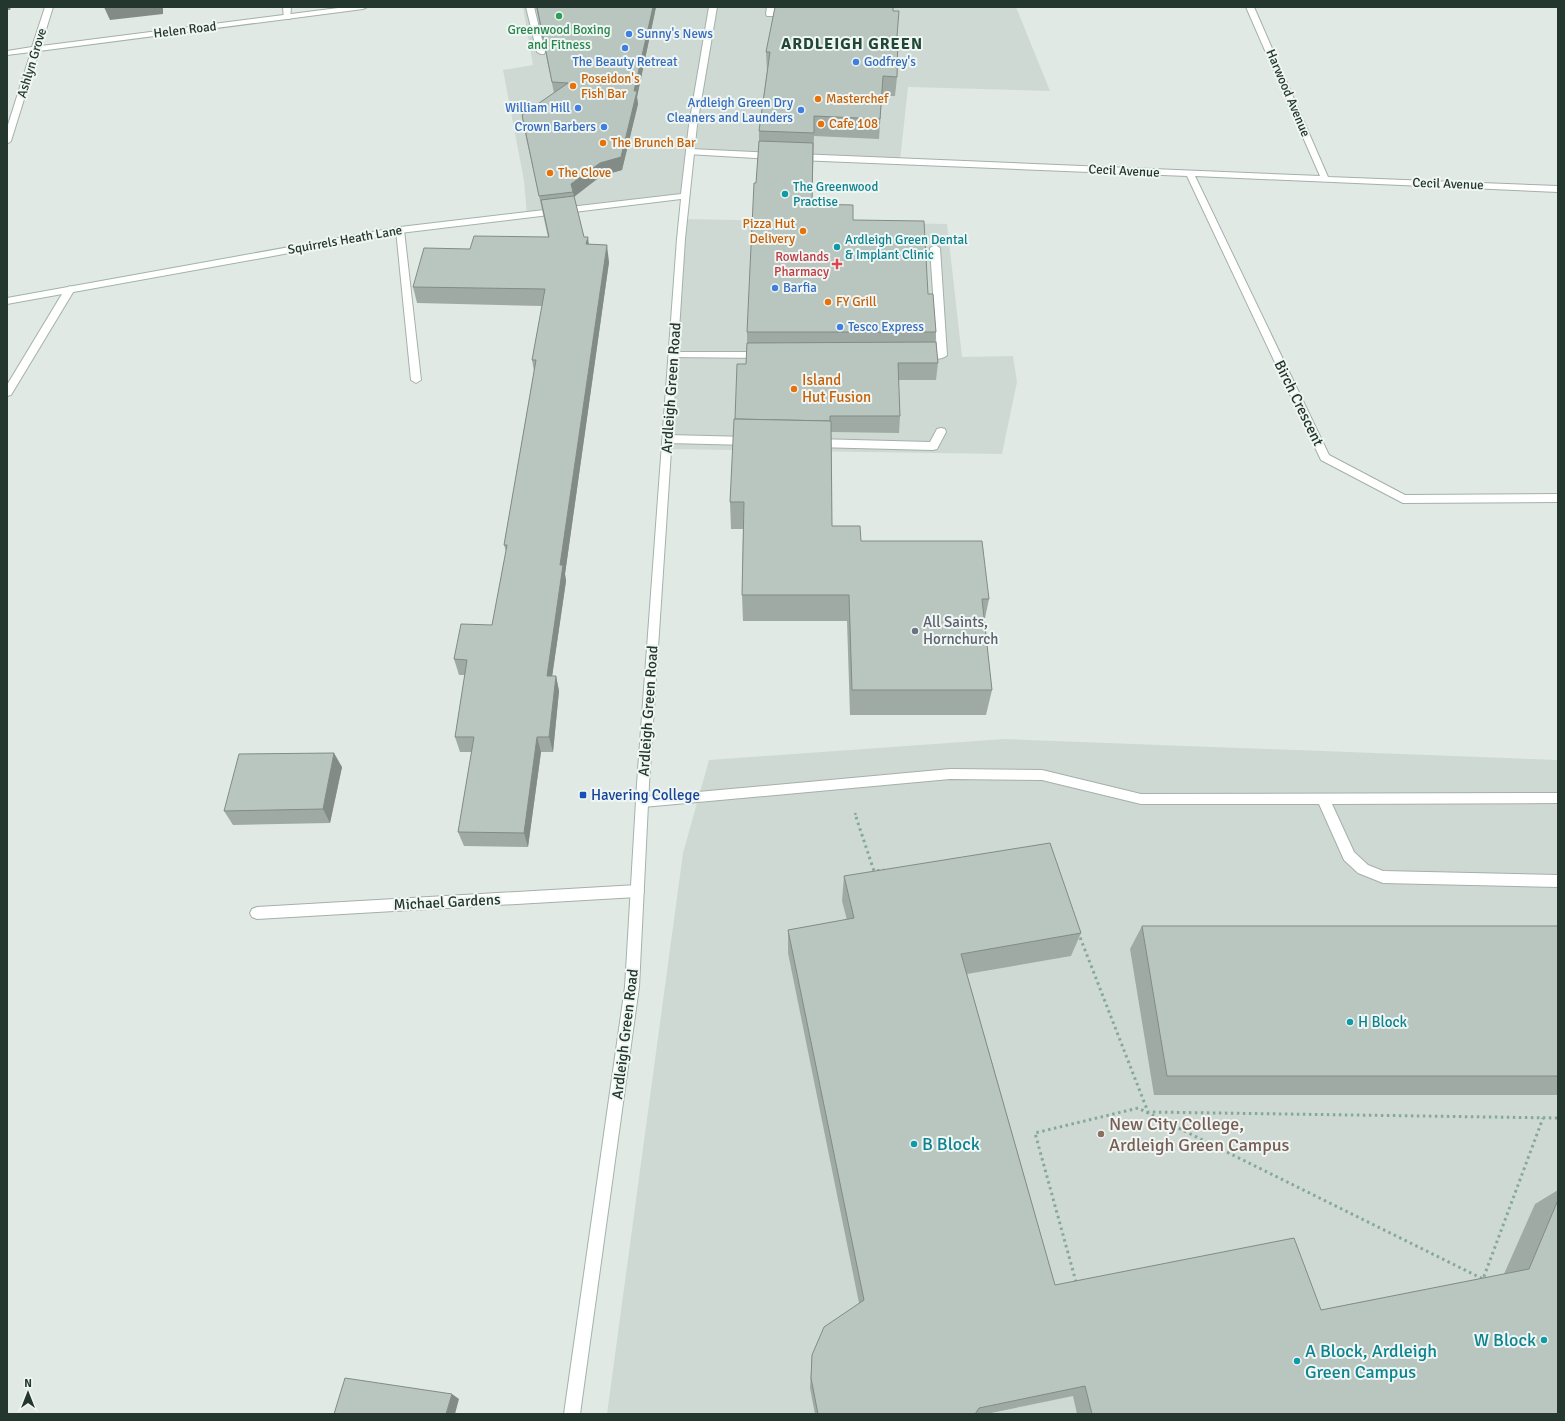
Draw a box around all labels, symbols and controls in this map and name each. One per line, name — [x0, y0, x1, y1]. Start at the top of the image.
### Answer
marker: Greenwood Boxing and Fitness — [554, 11, 564, 21]
street label: Helen Road — [153, 18, 217, 42]
place label: Greenwood Boxing and Fitness — [507, 22, 611, 53]
street label: Ashlyn Grove — [14, 26, 50, 100]
place label: Sunny's News — [637, 26, 713, 42]
marker: Sunny's News — [624, 29, 634, 39]
district label: ARDLEIGH GREEN — [781, 34, 923, 54]
marker: The Beauty Retreat — [620, 43, 630, 53]
street label: Harwood Avenue — [1262, 47, 1314, 139]
place label: The Beauty Retreat — [572, 54, 678, 70]
place label: Godfrey's — [864, 54, 916, 70]
marker: Godfrey's — [851, 57, 861, 67]
place label: Poseidon's Fish Bar — [581, 71, 640, 102]
marker: Poseidon's Fish Bar — [568, 81, 578, 91]
place label: Masterchef — [826, 91, 889, 107]
marker: Masterchef — [813, 94, 823, 104]
place label: Ardleigh Green Dry Cleaners and Launders — [667, 95, 793, 126]
place label: William Hill — [505, 100, 570, 116]
marker: William Hill — [573, 103, 583, 113]
marker: Ardleigh Green Dry Cleaners and Launders — [796, 105, 806, 115]
place label: Cafe 108 — [829, 116, 878, 132]
place label: Crown Barbers — [515, 119, 596, 135]
marker: Cafe 108 — [816, 119, 826, 129]
marker: Crown Barbers — [599, 122, 609, 132]
place label: The Brunch Bar — [611, 135, 696, 151]
marker: The Brunch Bar — [598, 138, 608, 148]
street label: Cecil Avenue — [1088, 161, 1160, 181]
place label: The Clove — [558, 165, 611, 181]
marker: The Clove — [545, 168, 555, 178]
street label: Cecil Avenue — [1412, 175, 1484, 193]
place label: The Greenwood Practise — [793, 179, 878, 210]
marker: The Greenwood Practise — [780, 189, 790, 199]
place label: Pizza Hut Delivery — [743, 216, 795, 247]
street label: Squirrels Heath Lane — [287, 222, 403, 258]
marker: Pizza Hut Delivery — [798, 226, 808, 236]
place label: Ardleigh Green Dental & Implant Clinic — [845, 232, 968, 263]
marker: Ardleigh Green Dental & Implant Clinic — [832, 242, 842, 252]
place label: Rowlands Pharmacy — [774, 249, 829, 280]
marker: Rowlands Pharmacy — [832, 259, 842, 269]
place label: Barfia — [783, 280, 817, 296]
marker: Barfia — [770, 283, 780, 293]
place label: FY Grill — [836, 294, 877, 310]
marker: FY Grill — [823, 297, 833, 307]
place label: Tesco Express — [848, 319, 924, 335]
street label: Ardleigh Green Road — [657, 322, 685, 454]
marker: Tesco Express — [835, 322, 845, 332]
street label: Birch Crescent — [1270, 357, 1328, 449]
place label: Island Hut Fusion — [802, 371, 871, 406]
marker: Island Hut Fusion — [789, 384, 799, 394]
place label: All Saints, Hornchurch — [923, 613, 999, 648]
marker: All Saints, Hornchurch — [910, 626, 920, 636]
street label: Ardleigh Green Road — [634, 645, 662, 777]
place label: Havering College — [591, 786, 700, 804]
marker: Havering College — [578, 790, 588, 800]
street label: Michael Gardens — [393, 890, 501, 914]
street label: Ardleigh Green Road — [608, 968, 642, 1100]
place label: H Block — [1358, 1013, 1408, 1031]
marker: H Block — [1345, 1017, 1355, 1027]
place label: New City College, Ardleigh Green Campus — [1109, 1113, 1290, 1156]
marker: New City College, Ardleigh Green Campus — [1096, 1129, 1106, 1139]
place label: B Block — [922, 1133, 980, 1155]
marker: B Block — [909, 1139, 919, 1149]
place label: W Block — [1474, 1329, 1536, 1351]
marker: W Block — [1539, 1335, 1549, 1345]
place label: A Block, Ardleigh Green Campus — [1305, 1340, 1437, 1383]
marker: A Block, Ardleigh Green Campus — [1292, 1356, 1302, 1366]
north arrow — [8, 1373, 48, 1413]
text: N — [24, 1377, 32, 1390]

